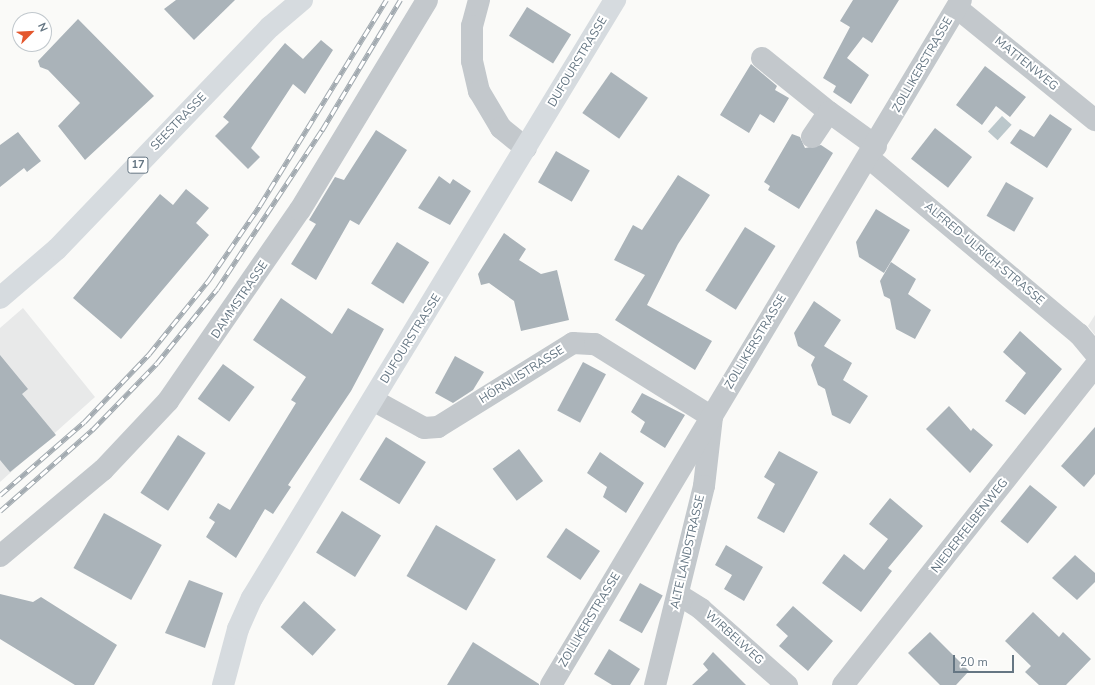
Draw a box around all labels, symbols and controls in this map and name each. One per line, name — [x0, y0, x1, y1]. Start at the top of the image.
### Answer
north arrow — [12, 12, 52, 52]
street label: DUFOURSTRASSE — [545, 14, 611, 110]
street label: ZOLLIKERSTRASSE — [890, 15, 956, 115]
text: N — [34, 21, 51, 34]
street label: MATTENWEG — [991, 34, 1061, 94]
street label: SEESTRASSE — [148, 90, 210, 154]
road number: 17 — [127, 156, 149, 174]
street label: ALFRED-ULRICH-STRASSE — [921, 200, 1047, 308]
street label: DAMMSTRASSE — [209, 258, 271, 342]
street label: DUFOURSTRASSE — [378, 292, 444, 386]
street label: ZOLLIKERSTRASSE — [722, 292, 790, 392]
street label: HÖRNLISTRASSE — [477, 343, 567, 407]
street label: NIEDERFELBENWEG — [929, 476, 1011, 576]
street label: ALTE LANDSTRASSE — [668, 494, 708, 610]
street label: ZOLLIKERSTRASSE — [556, 570, 624, 670]
street label: WIRBELWEG — [702, 608, 766, 668]
scale bar — [955, 647, 1016, 673]
text: 20 m — [960, 654, 988, 670]

